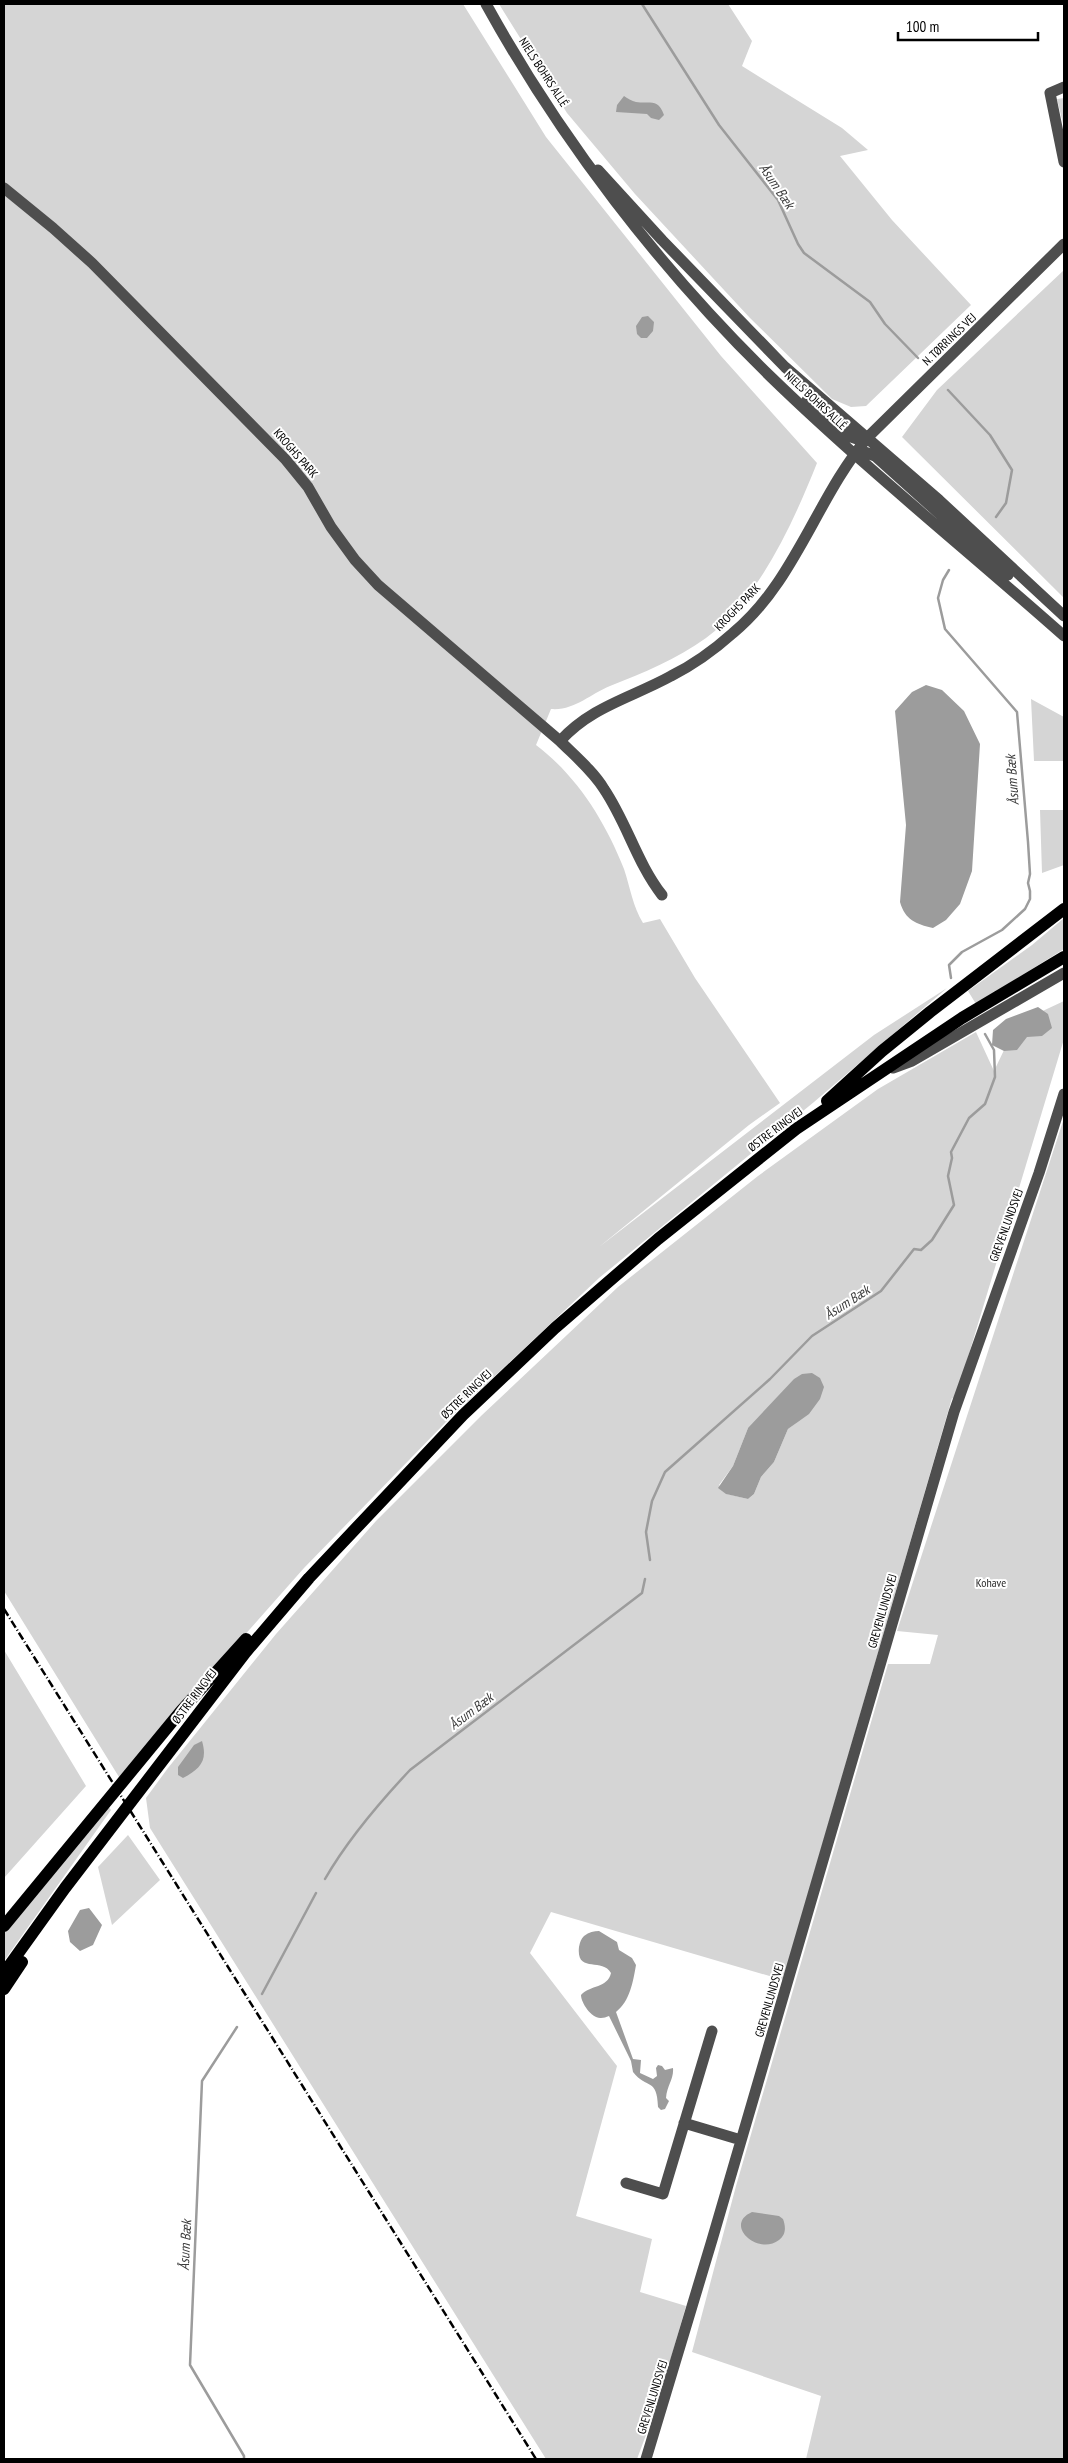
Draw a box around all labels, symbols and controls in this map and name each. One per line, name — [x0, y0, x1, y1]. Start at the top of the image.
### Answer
scale bar — [898, 10, 1038, 42]
text: 100 m — [906, 17, 939, 36]
street label: NIELS BOHRS ALLÉ — [516, 35, 572, 109]
water label: Åsum Bæk — [755, 160, 799, 213]
street label: N. TØRRINGS VEJ — [919, 309, 979, 368]
street label: NIELS BOHRS ALLÉ — [782, 367, 850, 433]
street label: KROGHS PARK — [271, 425, 321, 481]
street label: KROGHS PARK — [711, 580, 763, 634]
water label: Åsum Bæk — [1001, 753, 1023, 806]
street label: ØSTRE RINGVEJ — [745, 1103, 806, 1155]
street label: GREVENLUNDSVEJ — [986, 1186, 1026, 1264]
water label: Åsum Bæk — [821, 1280, 874, 1323]
street label: ØSTRE RINGVEJ — [437, 1366, 495, 1422]
street label: GREVENLUNDSVEJ — [864, 1572, 900, 1650]
park label: Kohave — [976, 1575, 1006, 1590]
street label: ØSTRE RINGVEJ — [168, 1665, 220, 1726]
water label: Åsum Bæk — [445, 1688, 498, 1733]
street label: GREVENLUNDSVEJ — [751, 1961, 787, 2039]
water label: Åsum Bæk — [175, 2218, 195, 2271]
street label: GREVENLUNDSVEJ — [634, 2358, 670, 2436]

